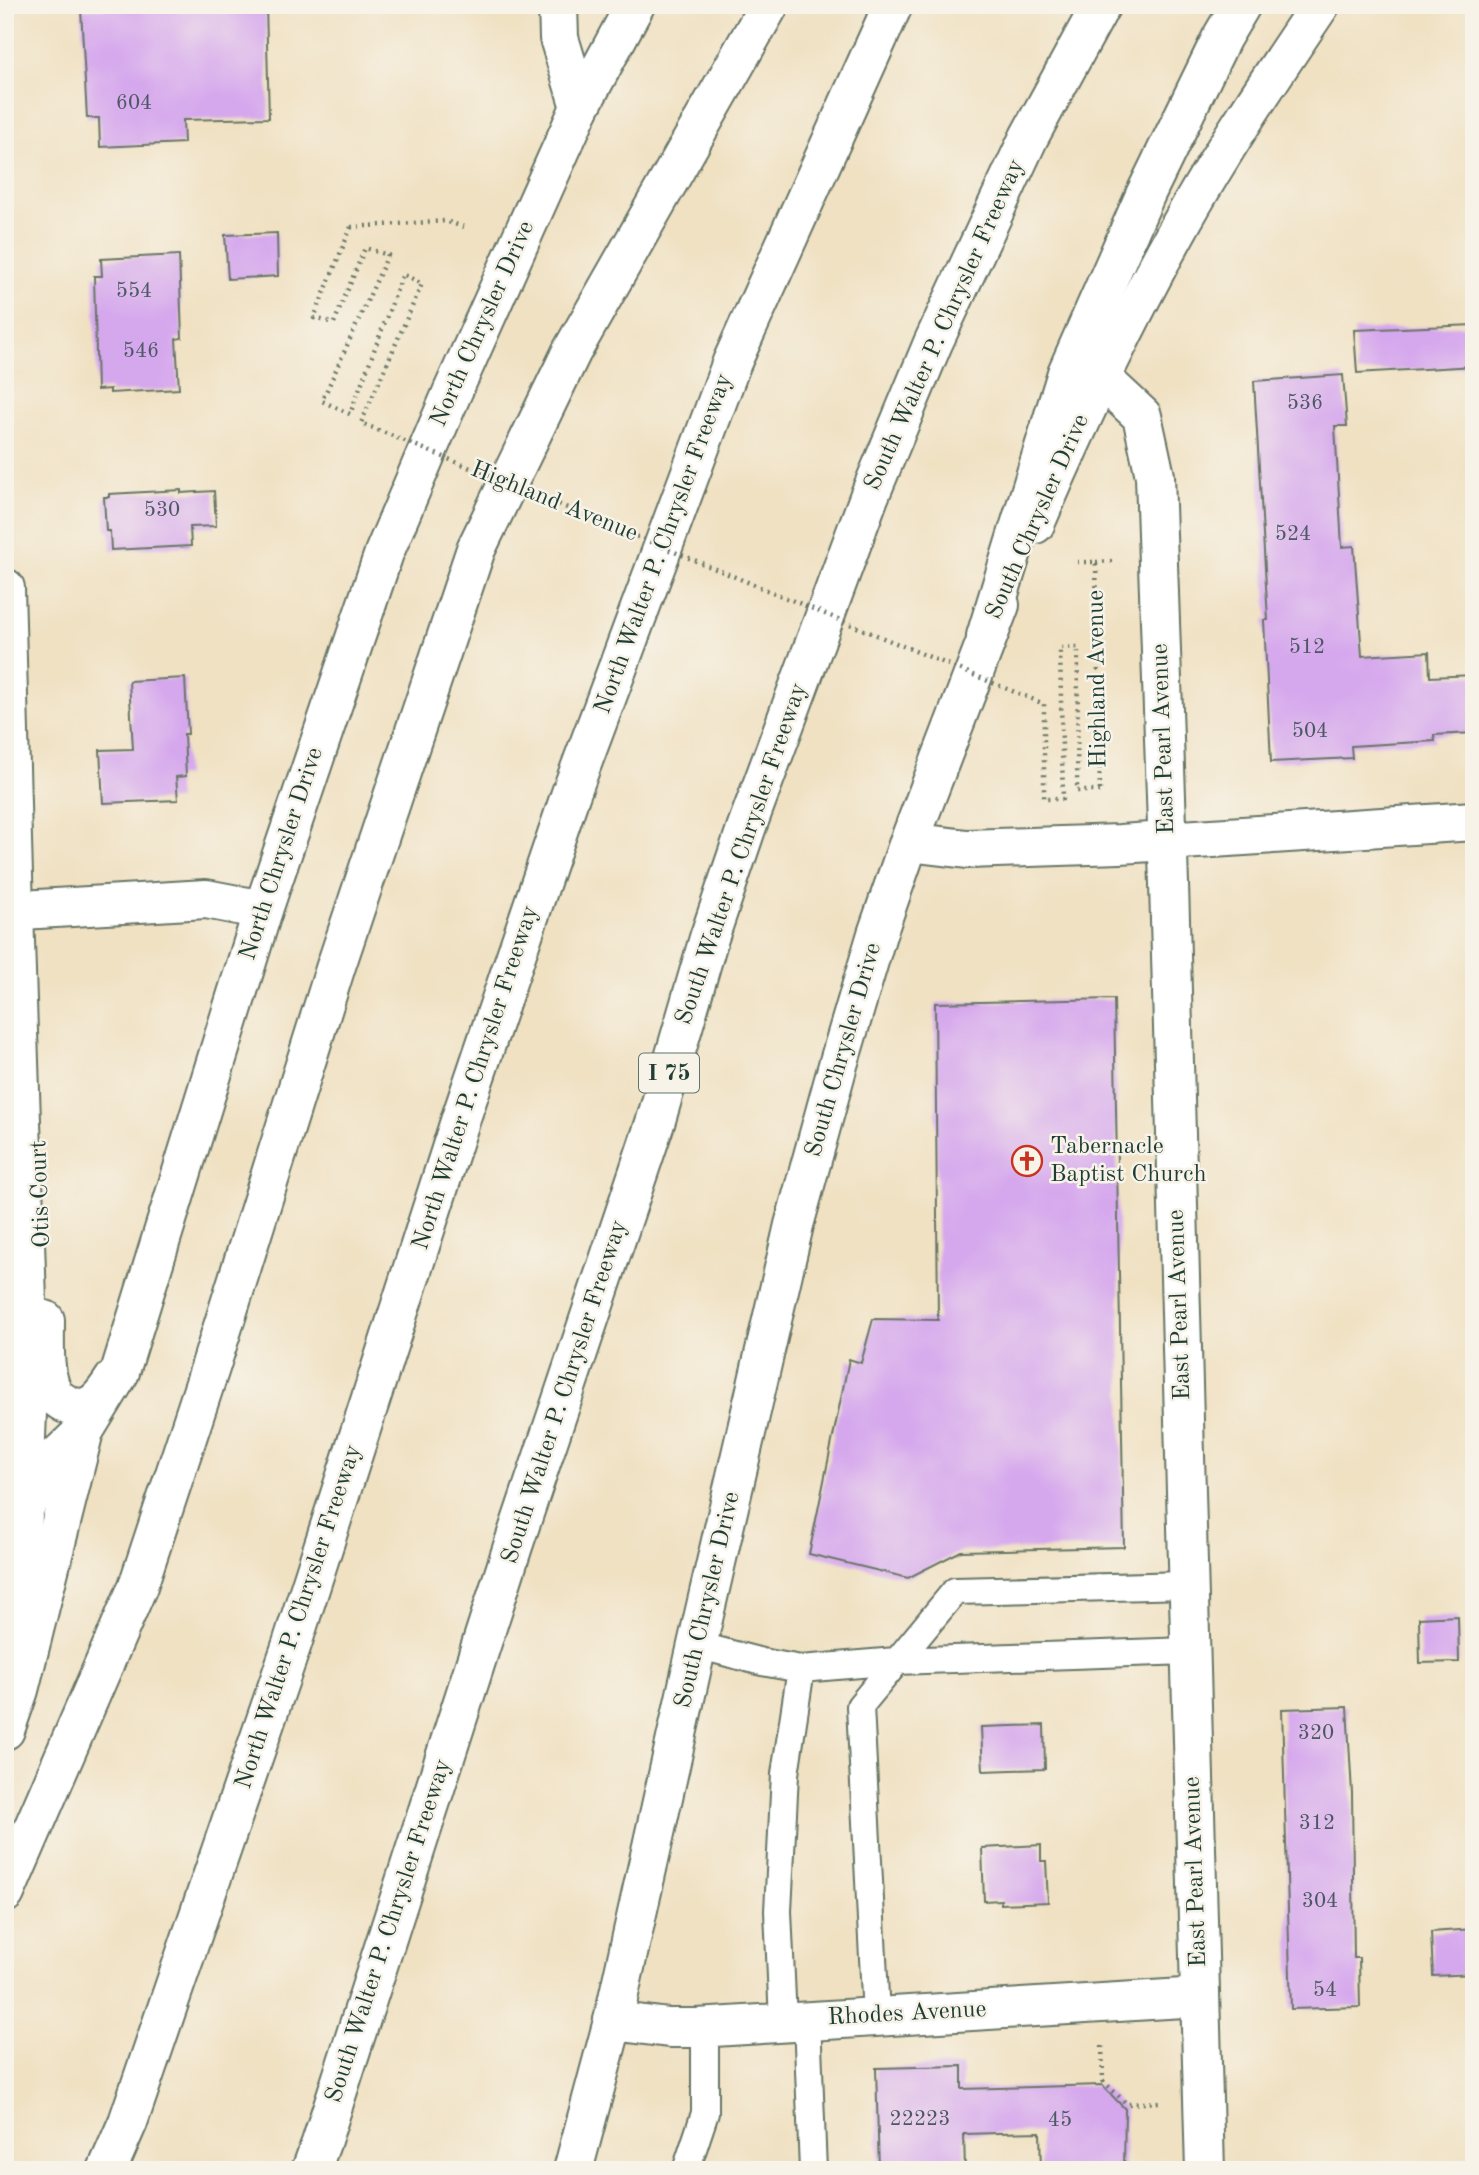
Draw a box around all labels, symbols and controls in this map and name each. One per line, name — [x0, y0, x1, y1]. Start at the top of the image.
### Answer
house number: 604 — [116, 93, 152, 114]
street label: South Walter P. Chrysler Freeway — [861, 156, 1029, 494]
street label: North Chrysler Drive — [427, 218, 539, 430]
house number: 554 — [116, 281, 152, 302]
house number: 546 — [123, 341, 159, 362]
street label: North Walter P. Chrysler Freeway — [591, 370, 737, 717]
house number: 536 — [1287, 393, 1323, 414]
street label: South Chrysler Drive — [982, 411, 1094, 623]
street label: Highland Avenue — [467, 457, 641, 547]
house number: 530 — [144, 500, 180, 521]
house number: 524 — [1275, 524, 1311, 545]
street label: Highland Avenue — [1084, 590, 1112, 768]
house number: 512 — [1289, 637, 1325, 658]
street label: East Pearl Avenue — [1149, 643, 1179, 835]
street label: South Walter P. Chrysler Freeway — [672, 680, 812, 1028]
house number: 504 — [1292, 721, 1328, 742]
street label: North Chrysler Drive — [236, 745, 328, 963]
street label: North Walter P. Chrysler Freeway — [409, 903, 543, 1253]
street label: South Chrysler Drive — [802, 940, 886, 1160]
road number: I 75 — [639, 1054, 699, 1092]
place label: Tabernacle Baptist Church — [1050, 1135, 1207, 1187]
street label: Otis Court — [27, 1140, 55, 1248]
church icon: Tabernacle Baptist Church — [1010, 1144, 1044, 1178]
street label: East Pearl Avenue — [1165, 1209, 1195, 1401]
street label: South Walter P. Chrysler Freeway — [498, 1217, 632, 1567]
street label: North Walter P. Chrysler Freeway — [232, 1442, 366, 1792]
street label: South Chrysler Drive — [671, 1489, 745, 1711]
house number: 320 — [1298, 1723, 1334, 1744]
street label: South Walter P. Chrysler Freeway — [322, 1756, 456, 2106]
street label: East Pearl Avenue — [1181, 1776, 1211, 1968]
house number: 312 — [1299, 1813, 1335, 1834]
house number: 304 — [1302, 1891, 1338, 1912]
house number: 54 — [1313, 1980, 1337, 2001]
street label: Rhodes Avenue — [827, 1998, 987, 2030]
house number: 22223 — [890, 2109, 950, 2130]
house number: 45 — [1048, 2110, 1072, 2131]

